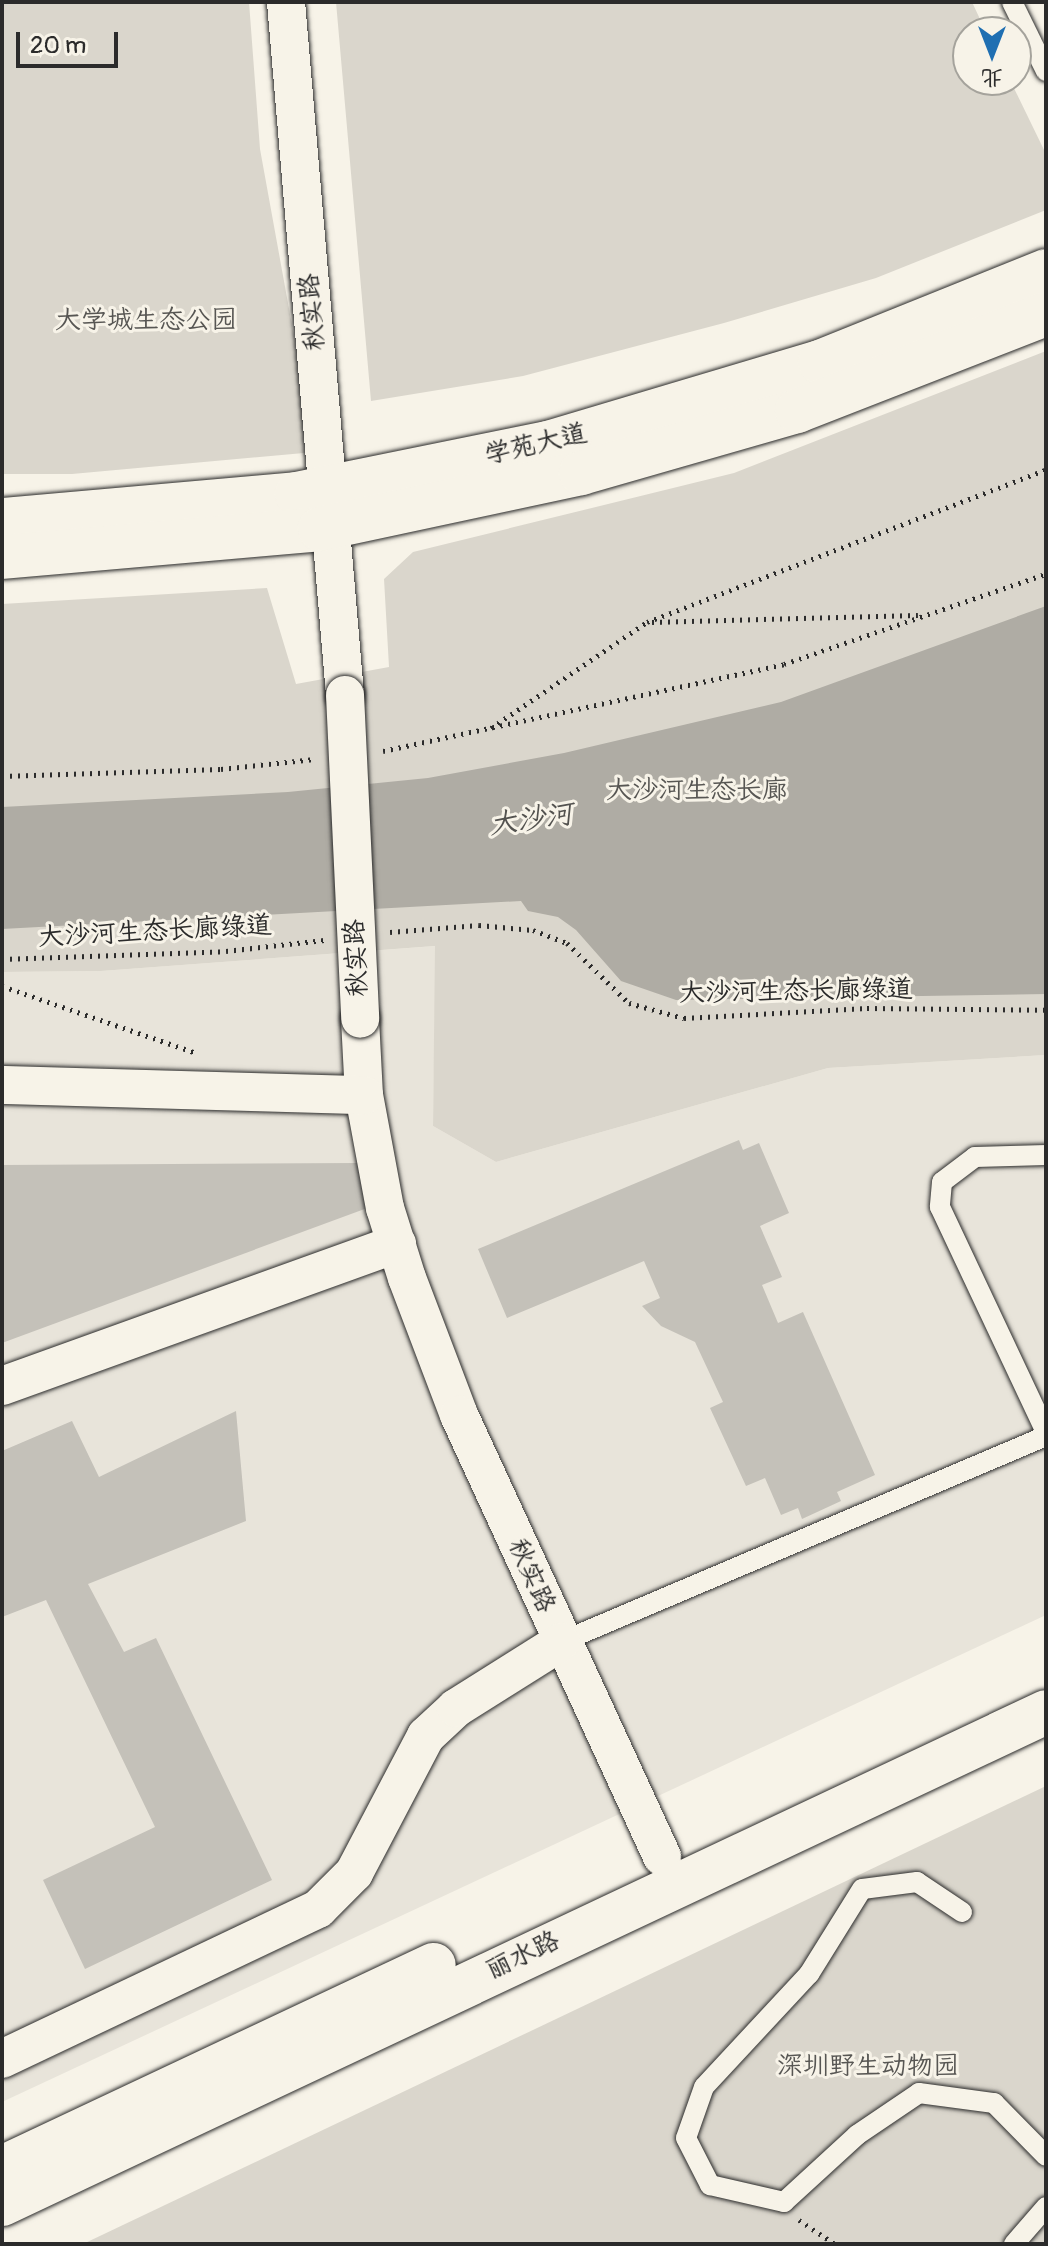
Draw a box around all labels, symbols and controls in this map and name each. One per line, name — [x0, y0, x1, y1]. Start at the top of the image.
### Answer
scale bar — [20, 16, 122, 66]
north arrow — [952, 16, 1032, 96]
text: 20 m — [30, 31, 86, 60]
text: 北 — [981, 64, 1003, 92]
street label: 秋实路 — [294, 272, 332, 352]
park label: 大学城生态公园 — [55, 305, 237, 337]
street label: 学苑大道 — [482, 418, 590, 472]
park label: 大沙河生态长廊 — [606, 775, 788, 807]
water label: 大沙河 — [487, 798, 575, 842]
street label: 大沙河生态长廊绿道 — [37, 910, 273, 954]
street label: 秋实路 — [339, 918, 375, 998]
street label: 大沙河生态长廊绿道 — [679, 974, 913, 1010]
street label: 秋实路 — [501, 1534, 561, 1618]
street label: 丽水路 — [481, 1925, 565, 1987]
park label: 深圳野生动物园 — [777, 2051, 959, 2083]

